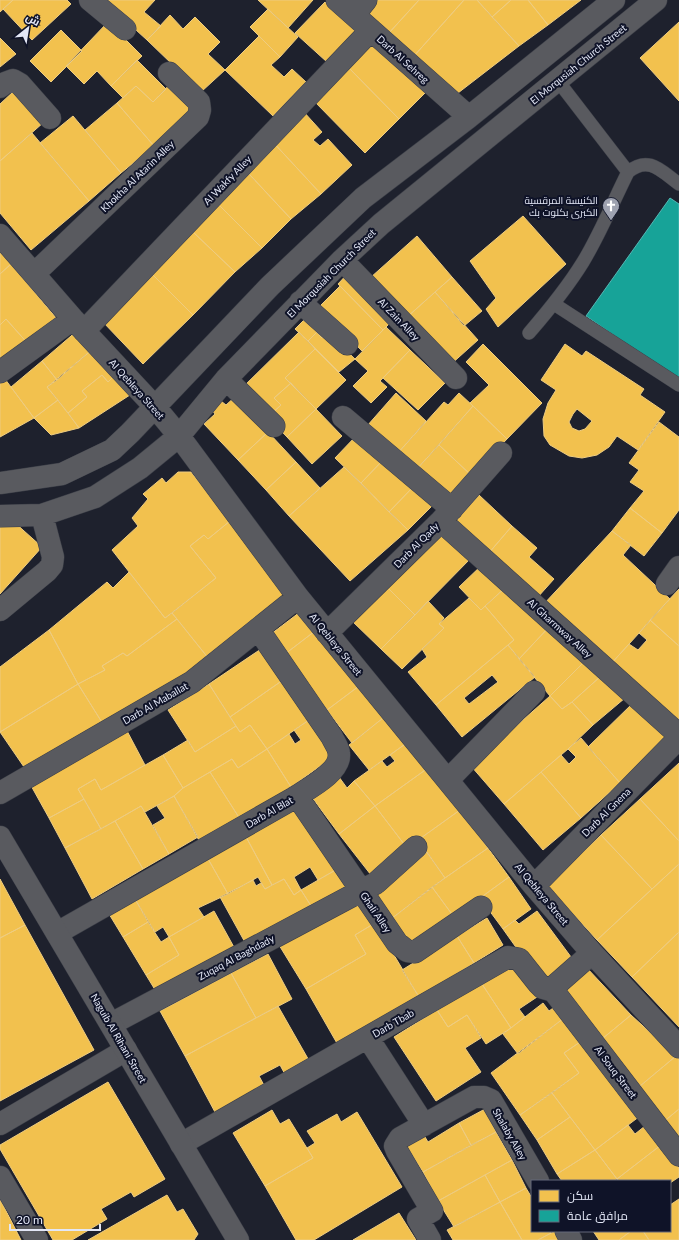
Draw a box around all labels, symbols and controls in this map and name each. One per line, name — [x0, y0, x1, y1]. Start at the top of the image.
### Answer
north arrow — [8, 8, 48, 48]
text: ش — [23, 10, 43, 29]
street label: El Morqusiah Church Street — [527, 21, 629, 107]
street label: Darb Al Sehreg — [375, 33, 431, 85]
street label: Khokha Al Atarin Alley — [98, 137, 177, 214]
street label: Al Wakfy Alley — [201, 152, 254, 207]
place label: الكنيسة المرقسية الكبرى بكلوت بك — [525, 194, 598, 219]
church icon: الكنيسة المرقسية الكبرى بكلوت بك — [601, 196, 621, 221]
street label: El Morqusiah Church Street — [284, 226, 378, 320]
street label: Al Zain Alley — [376, 295, 423, 343]
street label: Al Qebleya Street — [107, 356, 167, 422]
street label: Darb Al Qady — [391, 519, 442, 570]
street label: Al Gharmway Alley — [525, 596, 595, 661]
street label: Al Qebleya Street — [307, 610, 365, 678]
street label: Darb Al Maballat — [120, 679, 190, 727]
street label: Darb Al Gnena — [579, 785, 633, 839]
street label: Darb Al Blat — [243, 793, 295, 830]
street label: Al Qebleya Street — [513, 861, 572, 928]
street label: Ghali Alley — [358, 889, 394, 935]
street label: Zuqaq Al Baghdady — [196, 931, 277, 982]
street label: Naguib Al Rihani Street — [89, 991, 150, 1085]
street label: Darb Tbab — [370, 1006, 416, 1040]
street label: Al Souq Street — [592, 1043, 640, 1101]
street label: Shalaby Alley — [490, 1106, 530, 1163]
legend — [531, 1180, 671, 1232]
text: سكن — [567, 1188, 593, 1203]
scale bar — [10, 1206, 100, 1232]
text: مرافق عامة — [567, 1208, 628, 1223]
text: 20 m — [16, 1212, 43, 1227]

